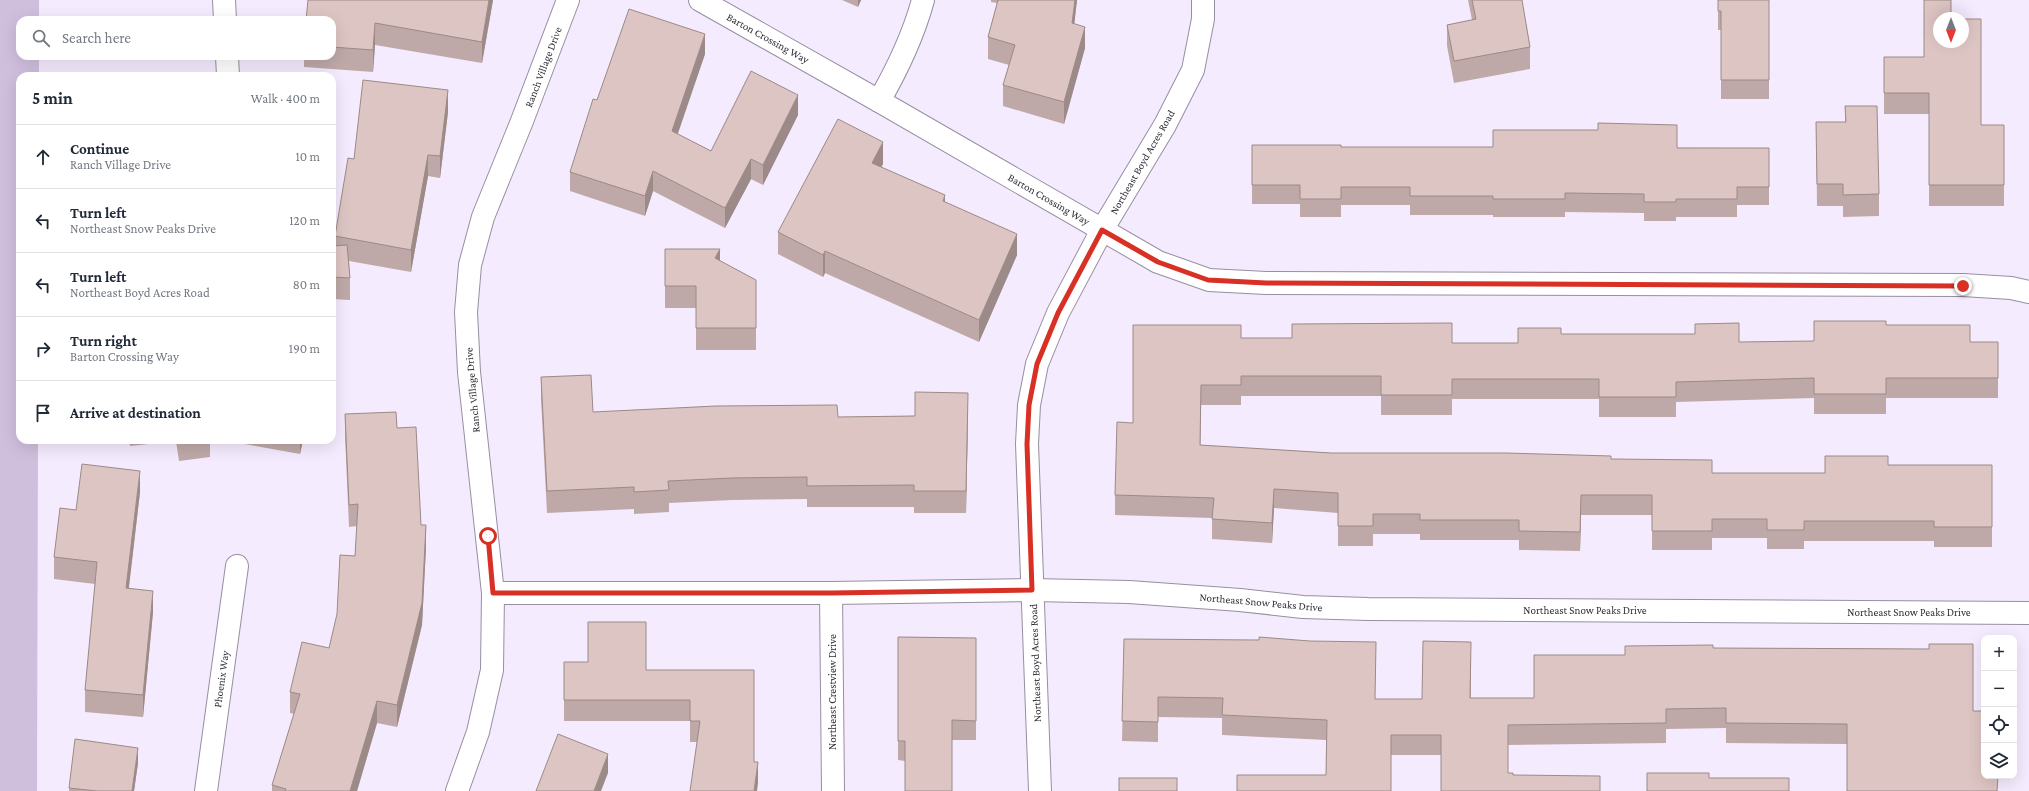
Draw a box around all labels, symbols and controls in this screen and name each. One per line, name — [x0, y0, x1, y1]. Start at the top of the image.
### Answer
street label: Barton Crossing Way — [724, 10, 812, 67]
north arrow — [1933, 12, 1969, 48]
search box — [16, 16, 336, 60]
street label: Ranch Village Drive — [522, 25, 565, 109]
icon: search — [30, 27, 52, 49]
text: Search here — [62, 30, 131, 46]
text: 5 min — [32, 89, 73, 108]
text: Walk · 400 m — [251, 91, 320, 106]
street label: Northeast Boyd Acres Road — [1107, 108, 1178, 217]
text: Continue — [70, 141, 129, 157]
icon: ahead — [32, 146, 54, 168]
text: 10 m — [295, 149, 320, 164]
text: Ranch Village Drive — [70, 157, 171, 172]
street label: Barton Crossing Way — [1006, 171, 1093, 229]
text: Turn left — [70, 205, 126, 221]
icon: left — [32, 210, 54, 232]
text: 120 m — [289, 213, 320, 228]
text: Northeast Snow Peaks Drive — [70, 221, 216, 236]
text: Turn left — [70, 269, 126, 285]
icon: left — [32, 274, 54, 296]
text: 80 m — [293, 277, 320, 292]
route end — [1954, 277, 1972, 295]
text: Northeast Boyd Acres Road — [70, 285, 210, 300]
text: Turn right — [70, 333, 137, 349]
icon: right — [32, 338, 54, 360]
text: 190 m — [289, 341, 320, 356]
street label: Ranch Village Drive — [462, 347, 483, 433]
text: Barton Crossing Way — [70, 349, 179, 364]
icon: arrive — [32, 402, 54, 424]
text: Arrive at destination — [70, 405, 201, 421]
route start — [479, 527, 497, 545]
street label: Northeast Snow Peaks Drive — [1199, 591, 1323, 613]
street label: Northeast Boyd Acres Road — [1027, 603, 1044, 722]
street label: Northeast Snow Peaks Drive — [1523, 604, 1647, 616]
street label: Northeast Snow Peaks Drive — [1847, 606, 1971, 618]
street label: Northeast Crestview Drive — [826, 634, 838, 750]
map controls — [1981, 635, 2017, 779]
button: + — [1981, 635, 2017, 671]
street label: Phoenix Way — [211, 649, 232, 708]
button: − — [1981, 671, 2017, 707]
button: locate — [1981, 707, 2017, 743]
button: layers — [1981, 743, 2017, 779]

